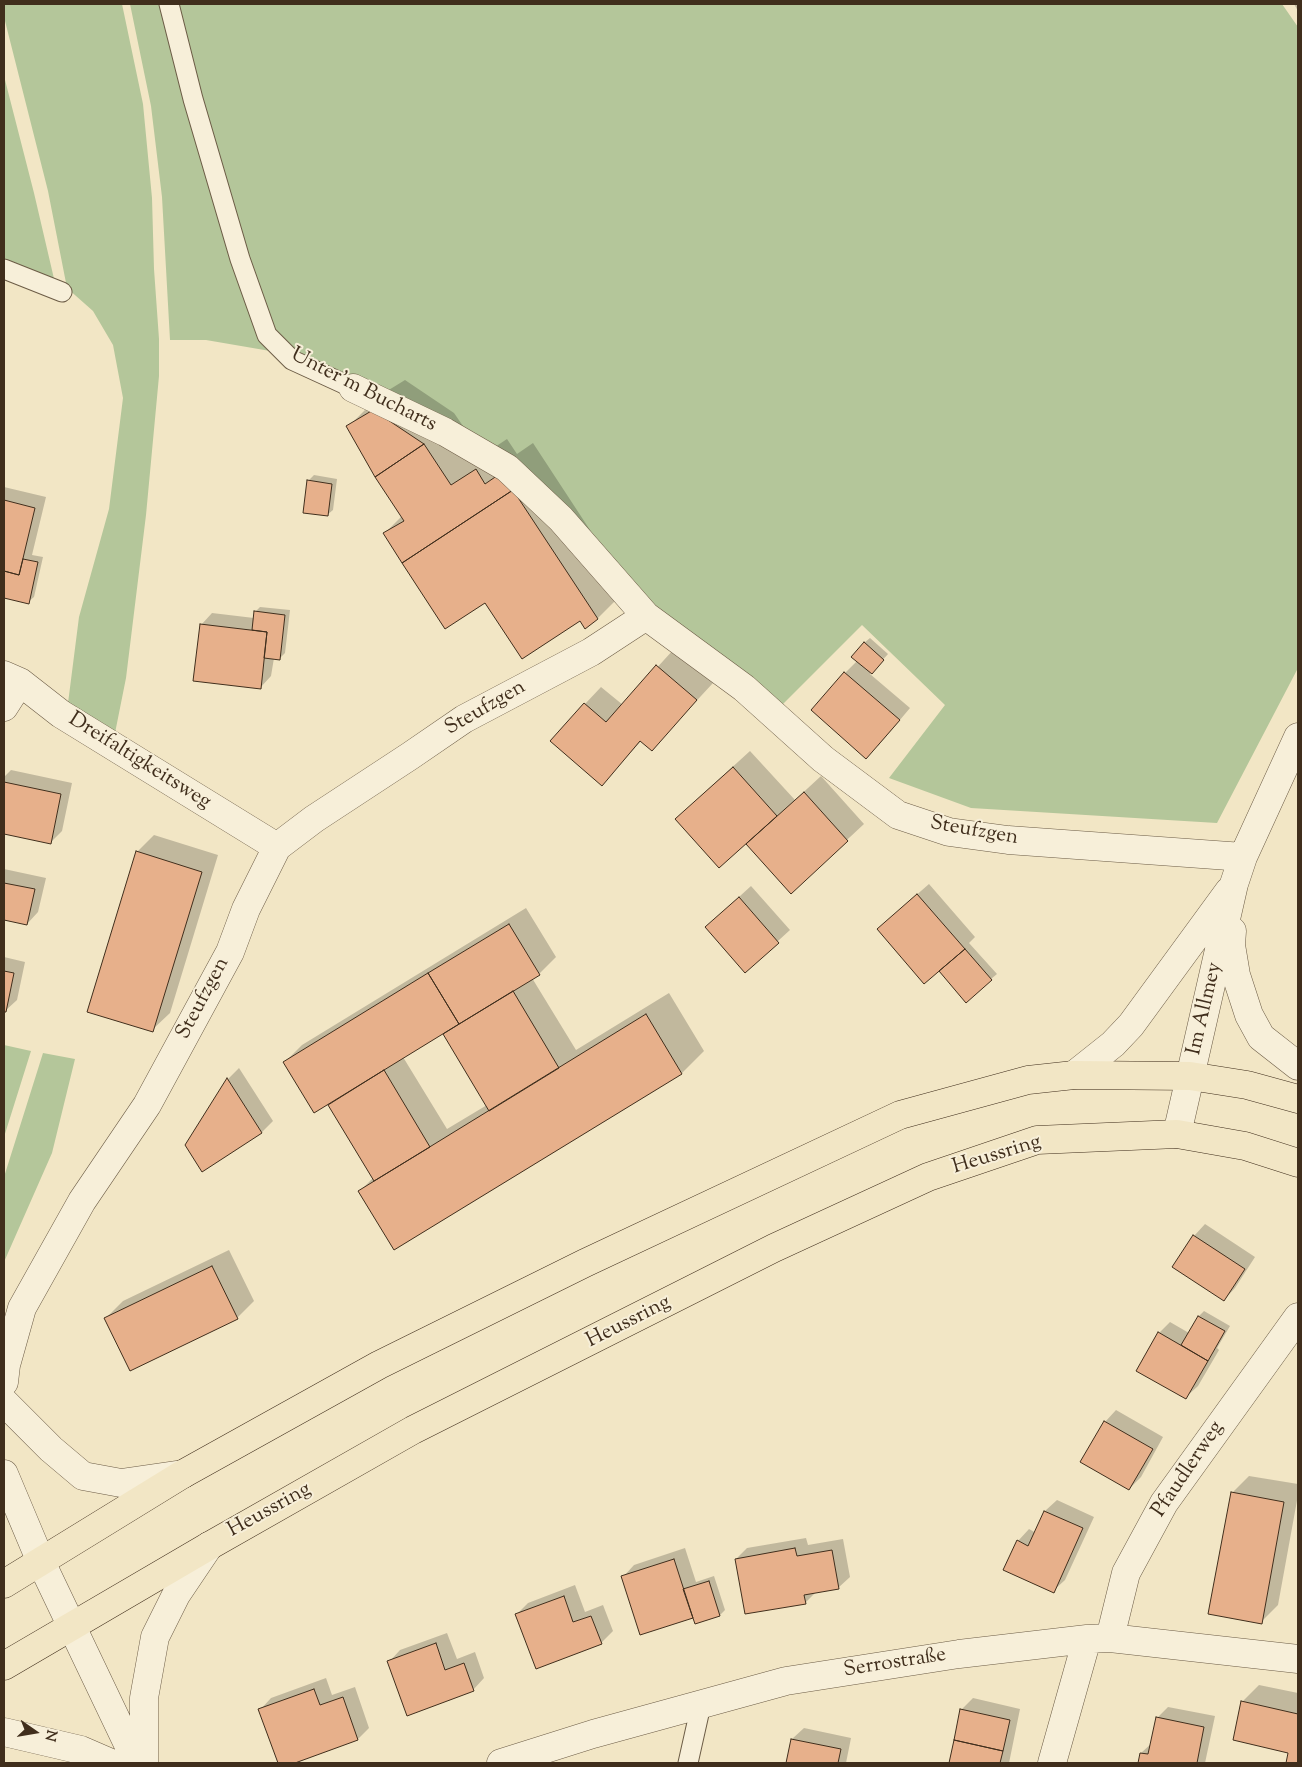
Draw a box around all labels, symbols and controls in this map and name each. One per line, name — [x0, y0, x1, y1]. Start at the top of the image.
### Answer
street label: Unter'm Bucharts — [286, 343, 440, 439]
street label: Steufzgen — [441, 676, 531, 742]
street label: Dreifaltigkeitsweg — [63, 708, 215, 816]
street label: Steufzgen — [928, 812, 1020, 852]
street label: Steufzgen — [172, 954, 236, 1044]
street label: Im Allmey — [1183, 960, 1229, 1058]
street label: Heussring — [950, 1131, 1044, 1181]
street label: Heussring — [583, 1291, 675, 1355]
street label: Pfaudlerweg — [1148, 1417, 1230, 1523]
street label: Heussring — [224, 1478, 316, 1544]
street label: Serrostraße — [842, 1643, 948, 1685]
north arrow — [10, 1707, 60, 1757]
text: N — [39, 1728, 61, 1743]

